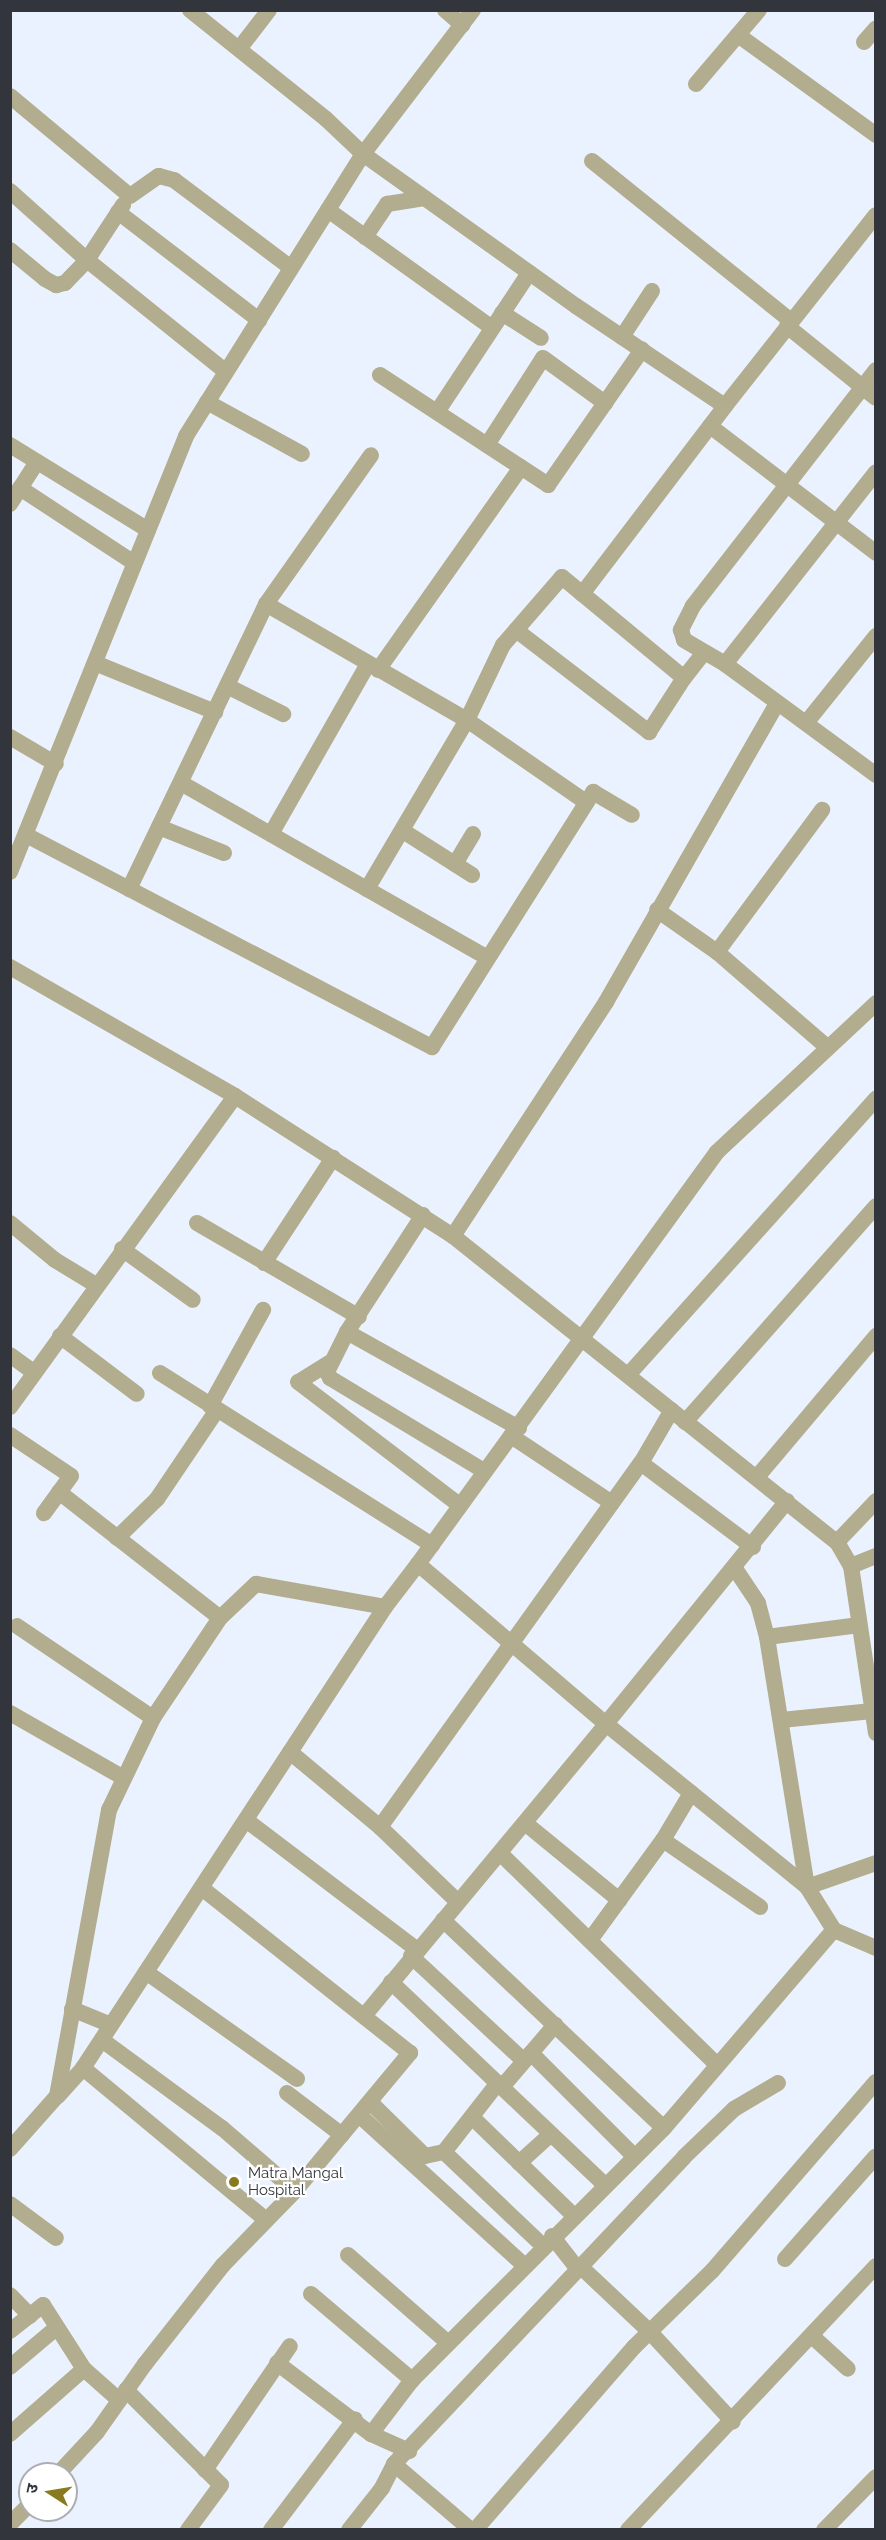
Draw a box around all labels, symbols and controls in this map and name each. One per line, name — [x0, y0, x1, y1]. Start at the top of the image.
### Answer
place label: Matra Mangal Hospital — [248, 2164, 343, 2199]
marker: Matra Mangal Hospital — [225, 2173, 243, 2191]
north arrow — [18, 2462, 78, 2522]
text: उ — [22, 2482, 42, 2495]

